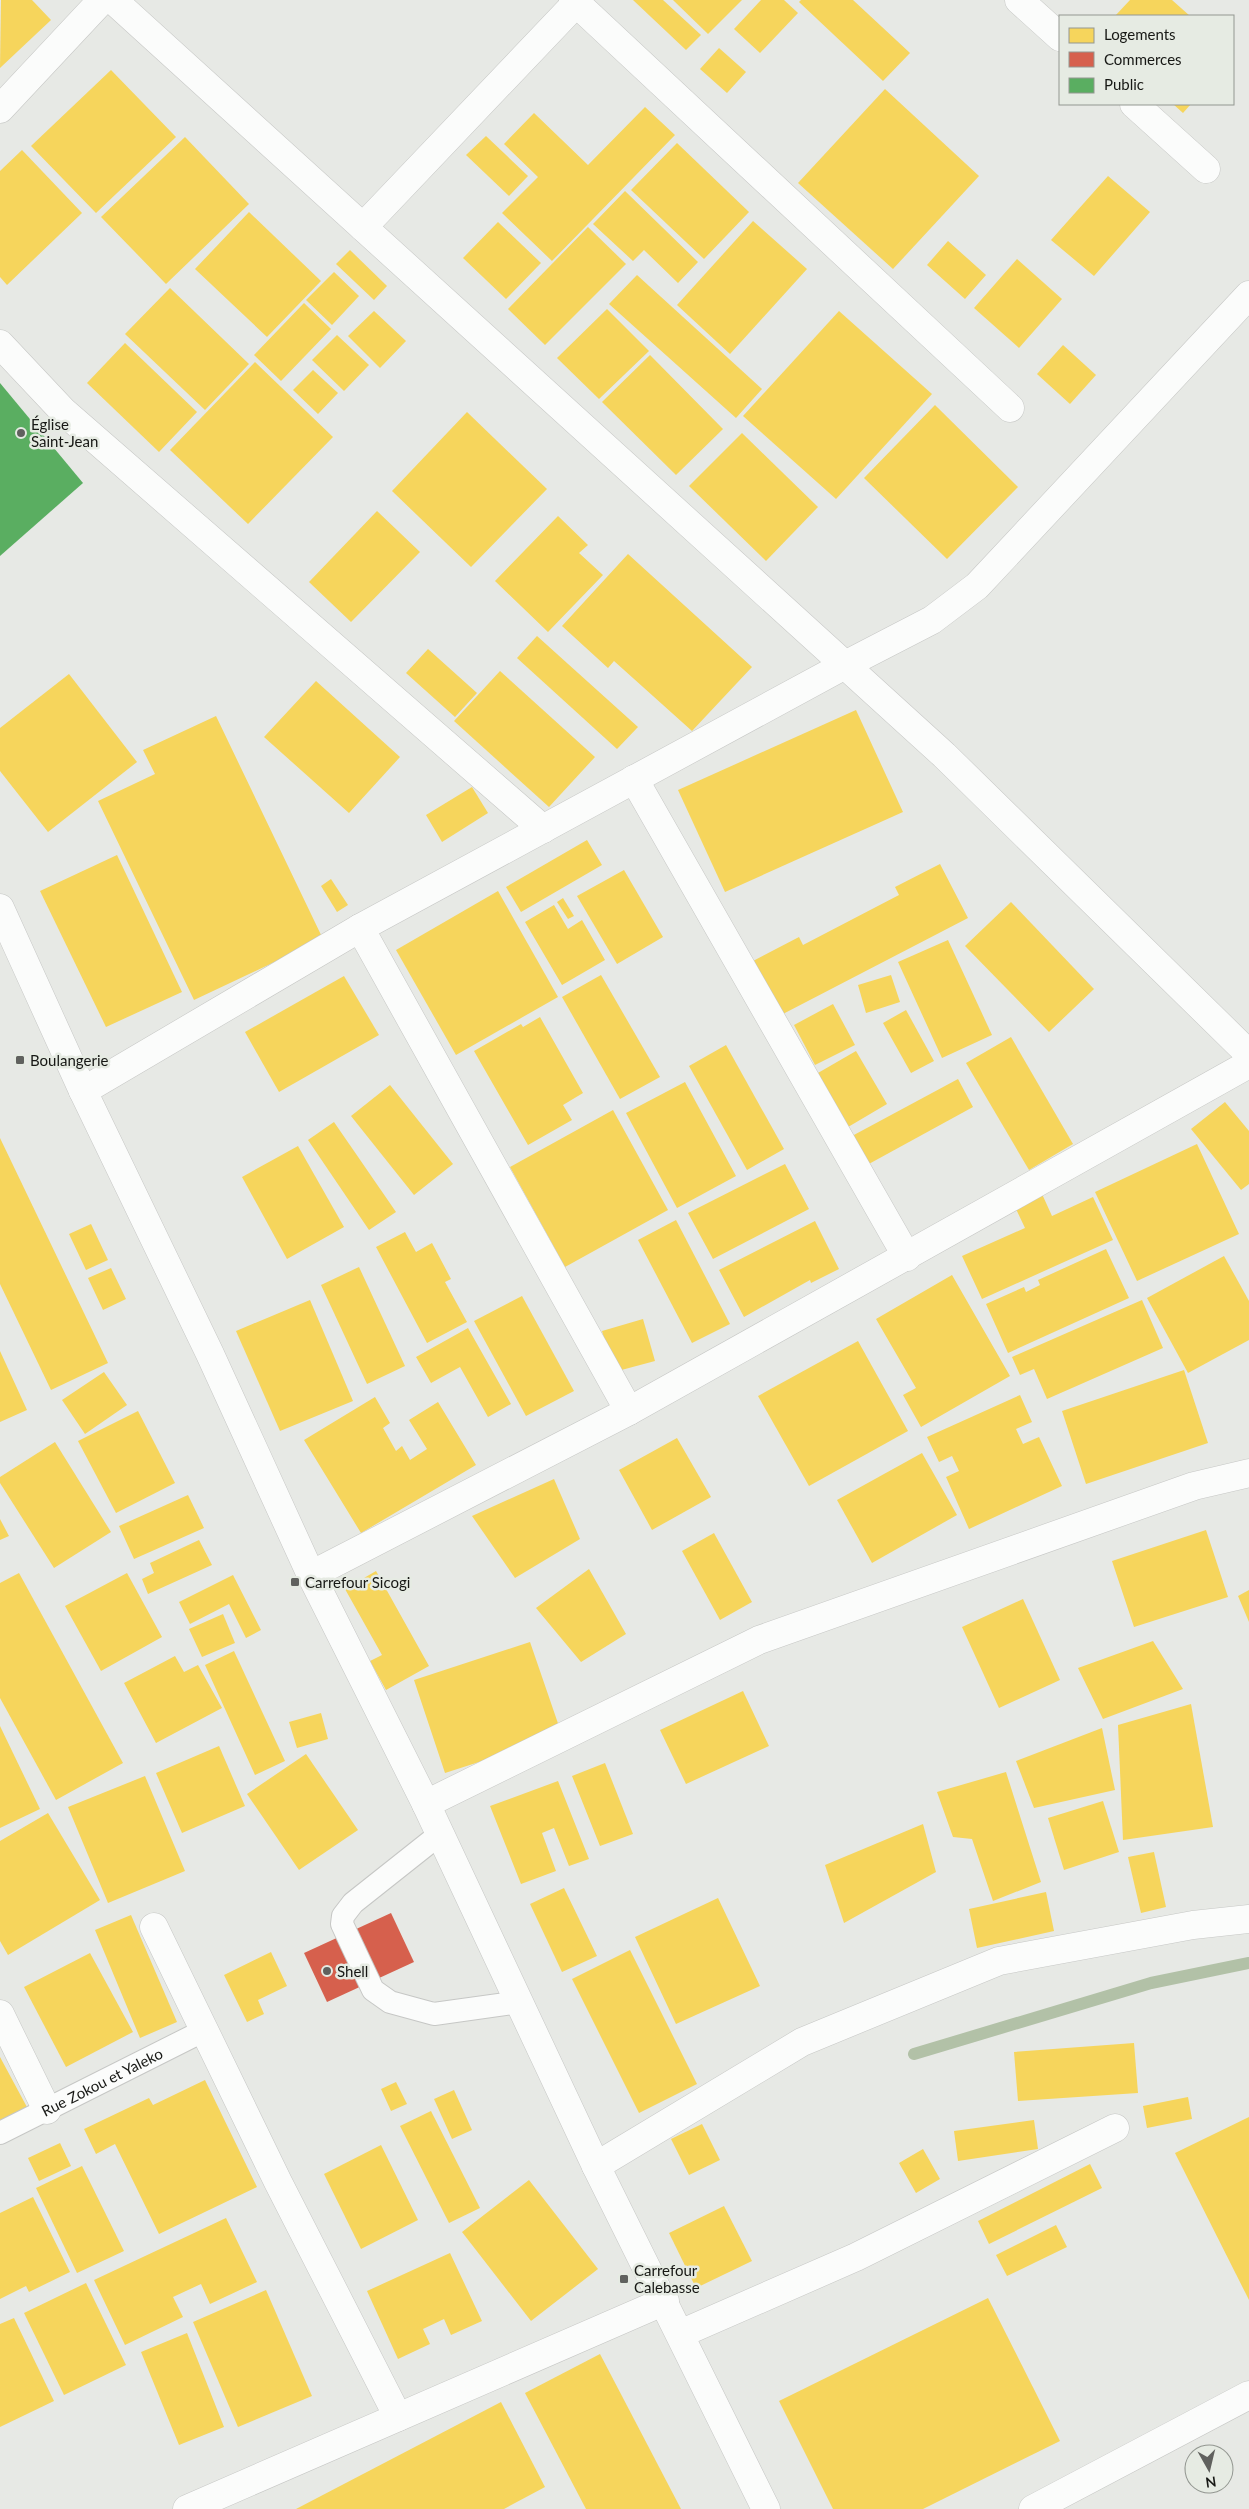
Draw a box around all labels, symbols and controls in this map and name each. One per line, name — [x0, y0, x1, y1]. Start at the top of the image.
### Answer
legend — [1059, 15, 1234, 105]
text: Logements — [1104, 25, 1176, 43]
text: Commerces — [1104, 50, 1182, 68]
text: Public — [1104, 75, 1144, 93]
place label: Église Saint-Jean — [31, 415, 98, 450]
marker: Église Saint-Jean — [15, 427, 27, 439]
place label: Boulangerie — [30, 1051, 108, 1069]
marker: Boulangerie — [14, 1054, 26, 1066]
place label: Carrefour Sicogi — [305, 1573, 410, 1591]
marker: Carrefour Sicogi — [289, 1576, 301, 1588]
place label: Shell — [337, 1962, 368, 1980]
marker: Shell — [321, 1965, 333, 1977]
street label: Rue Zokou et Yaleko — [38, 2044, 165, 2120]
place label: Carrefour Calebasse — [634, 2261, 700, 2296]
marker: Carrefour Calebasse — [618, 2273, 630, 2285]
north arrow — [1184, 2444, 1234, 2494]
text: N — [1204, 2473, 1217, 2492]

